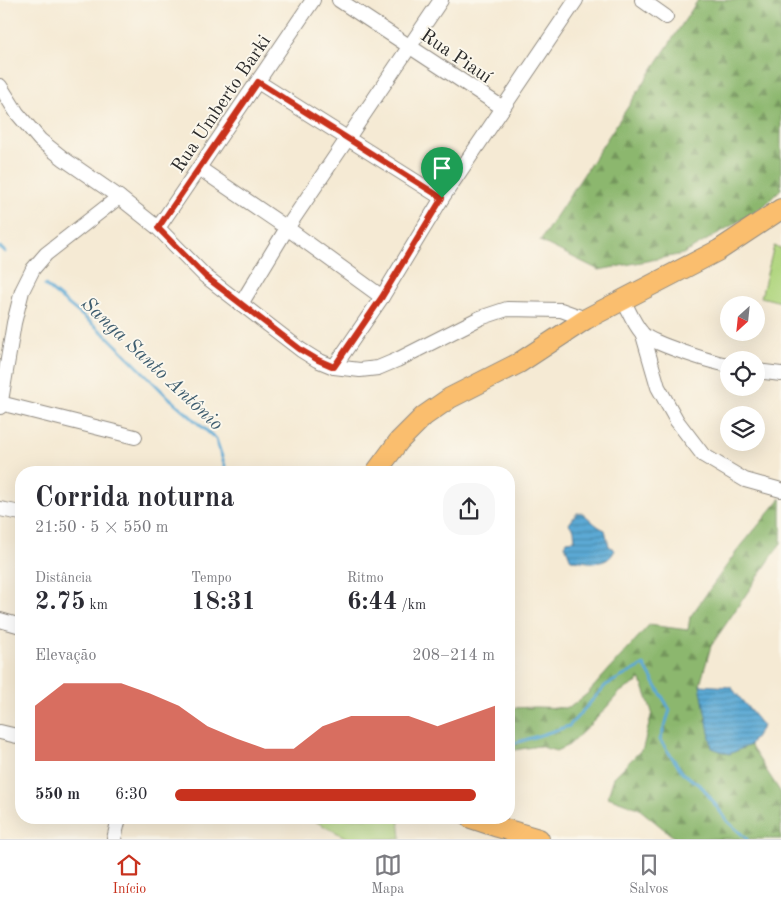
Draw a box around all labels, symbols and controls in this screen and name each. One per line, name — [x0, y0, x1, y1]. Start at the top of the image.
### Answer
street label: Rua Piauí — [417, 27, 495, 88]
street label: Rua Umberto Barki — [169, 32, 275, 177]
pin — [421, 147, 463, 198]
icon: arrive — [428, 154, 456, 182]
water label: Sanga Santo Antônio — [77, 294, 226, 435]
north arrow — [720, 296, 765, 341]
map controls — [720, 296, 765, 451]
button: locate — [720, 351, 765, 396]
button: layers — [720, 406, 765, 451]
button: share — [443, 483, 495, 535]
text: Corrida noturna — [35, 485, 235, 513]
text: 21:50 · 5 × 550 m — [35, 520, 168, 536]
text: Distância — [35, 571, 92, 585]
text: Tempo — [191, 571, 232, 585]
text: Ritmo — [347, 571, 384, 585]
text: 2.75 — [35, 590, 86, 615]
text: 18:31 — [191, 590, 256, 615]
text: 6:44 — [347, 590, 398, 615]
text: km — [86, 598, 108, 612]
text: /km — [398, 598, 426, 612]
text: Elevação — [35, 648, 96, 664]
text: 208–214 m — [412, 648, 495, 664]
text: 550 m — [35, 787, 80, 803]
text: 6:30 — [115, 787, 147, 803]
tab: Início — [113, 851, 146, 898]
tab: Mapa — [371, 851, 404, 898]
tab: Salvos — [629, 851, 668, 898]

